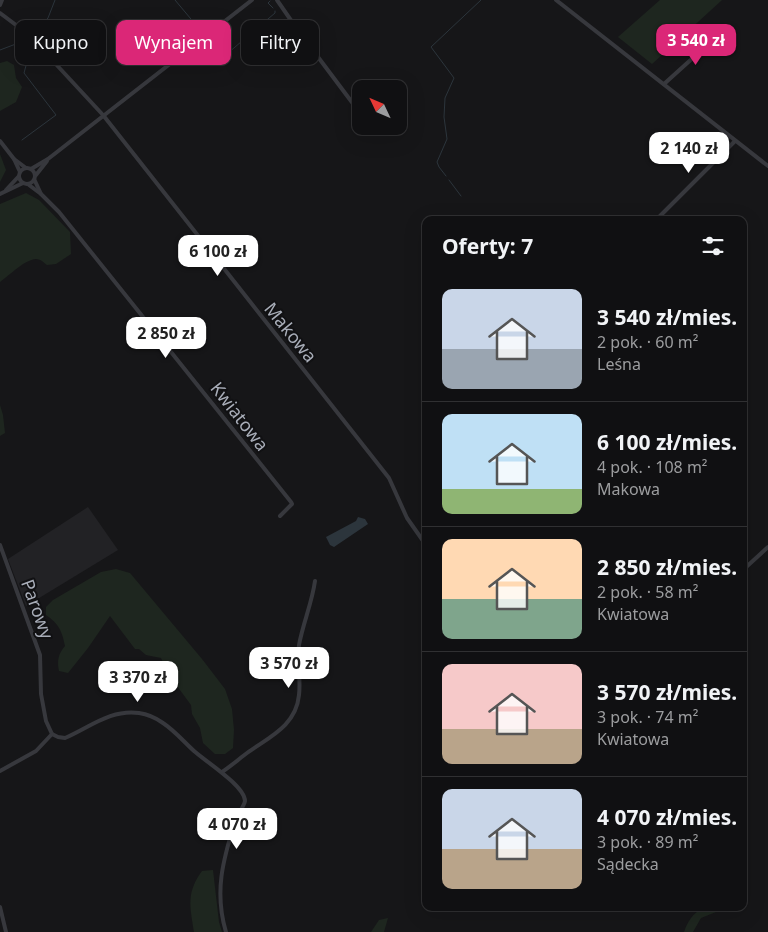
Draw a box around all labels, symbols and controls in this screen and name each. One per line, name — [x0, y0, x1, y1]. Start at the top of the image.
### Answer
chip: Kupno — [15, 20, 106, 65]
chip: Wynajem — [116, 20, 231, 65]
chip: Filtry — [241, 20, 319, 65]
pin: 3 540 zł — [644, 23, 748, 66]
text: 3 540 zł — [667, 29, 725, 51]
north arrow — [352, 80, 408, 135]
map controls — [352, 80, 407, 135]
pin: 2 140 zł — [637, 132, 741, 174]
text: 2 140 zł — [660, 137, 718, 159]
text: Oferty: 7 — [442, 232, 533, 260]
icon: filters — [699, 232, 727, 260]
pin: 6 100 zł — [166, 234, 270, 277]
text: 6 100 zł — [189, 240, 247, 262]
street label: Makowa — [259, 297, 323, 367]
text: 3 540 zł/mies. — [597, 303, 737, 331]
icon: home — [482, 309, 542, 369]
pin: 2 850 zł — [114, 316, 218, 359]
text: 2 850 zł — [137, 322, 195, 344]
text: 2 pok. · 60 m² — [597, 331, 698, 353]
text: Leśna — [597, 353, 641, 375]
street label: Kwiatowa — [206, 377, 274, 455]
text: 6 100 zł/mies. — [597, 428, 737, 456]
icon: home — [482, 434, 542, 494]
text: 4 pok. · 108 m² — [597, 456, 707, 478]
text: Makowa — [597, 478, 660, 500]
text: 2 850 zł/mies. — [597, 553, 737, 581]
icon: home — [482, 559, 542, 619]
street label: Parowy — [16, 576, 60, 643]
text: 2 pok. · 58 m² — [597, 581, 698, 603]
text: Kwiatowa — [597, 603, 669, 625]
pin: 3 570 zł — [237, 646, 341, 689]
text: 3 570 zł — [260, 652, 318, 674]
pin: 3 370 zł — [86, 660, 190, 703]
text: 3 370 zł — [109, 666, 167, 688]
text: 3 570 zł/mies. — [597, 678, 737, 706]
icon: home — [482, 684, 542, 744]
text: 3 pok. · 74 m² — [597, 706, 698, 728]
text: Kwiatowa — [597, 728, 669, 750]
text: 4 070 zł/mies. — [597, 803, 737, 831]
pin: 4 070 zł — [185, 808, 289, 850]
icon: home — [482, 809, 542, 869]
text: 4 070 zł — [208, 813, 266, 835]
text: 3 pok. · 89 m² — [597, 831, 698, 853]
text: Sądecka — [597, 853, 659, 875]

